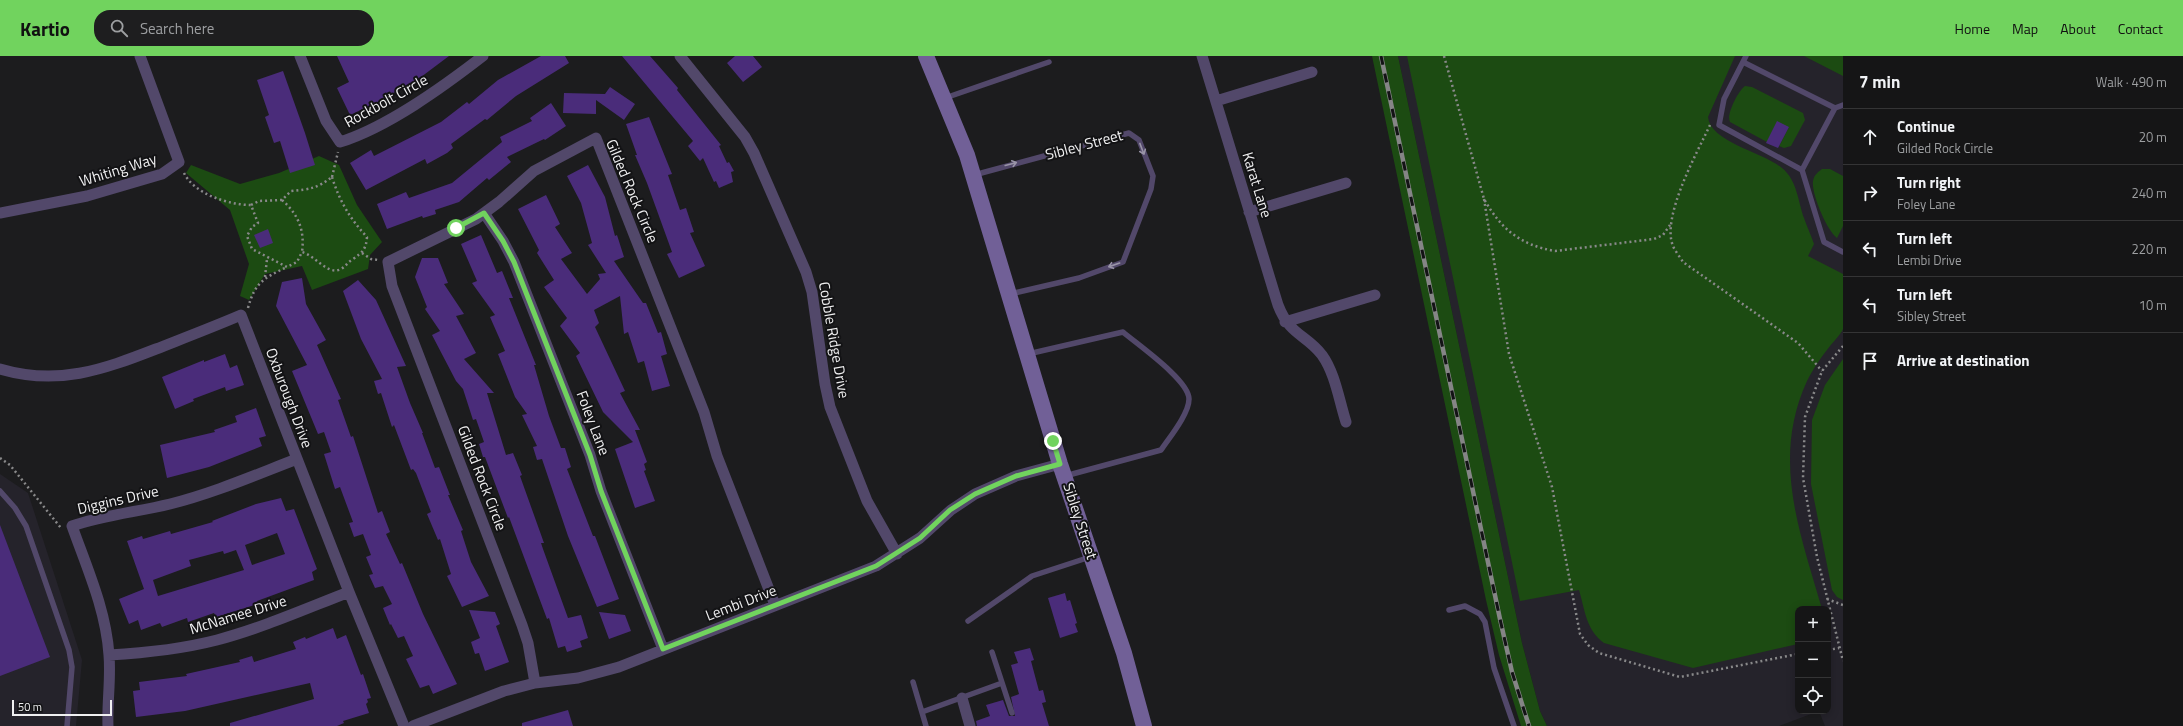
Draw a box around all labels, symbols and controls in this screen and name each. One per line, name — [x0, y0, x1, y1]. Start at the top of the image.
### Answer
search box — [94, 10, 374, 46]
text: Kartio — [20, 14, 70, 43]
icon: search — [108, 17, 130, 39]
text: Search here — [140, 17, 214, 40]
text: Home — [1955, 18, 1990, 39]
text: Map — [2012, 18, 2038, 39]
text: About — [2060, 18, 2096, 39]
text: Contact — [2118, 18, 2163, 39]
street label: Rockbolt Circle — [340, 68, 432, 133]
text: 7 min — [1859, 69, 1900, 95]
text: Walk · 490 m — [2096, 72, 2167, 92]
text: Continue — [1897, 115, 1955, 138]
street label: Sibley Street — [1043, 123, 1126, 166]
icon: ahead — [1859, 126, 1881, 148]
text: 20 m — [2139, 127, 2167, 147]
street label: Gilded Rock Circle — [600, 135, 665, 246]
text: Gilded Rock Circle — [1897, 138, 1993, 158]
one-way arrow — [1139, 142, 1147, 154]
street label: Whiting Way — [76, 147, 159, 192]
street label: Karat Lane — [1237, 149, 1278, 221]
one-way arrow — [1004, 160, 1017, 168]
text: Turn right — [1897, 171, 1961, 194]
icon: right — [1859, 182, 1881, 204]
text: 240 m — [2131, 183, 2167, 203]
text: Foley Lane — [1897, 194, 1955, 214]
route start — [447, 219, 465, 237]
text: Turn left — [1897, 227, 1952, 250]
icon: left — [1859, 238, 1881, 260]
text: 220 m — [2131, 239, 2167, 259]
text: Lembi Drive — [1897, 250, 1962, 270]
one-way arrow — [1109, 262, 1121, 270]
street label: Cobble Ridge Drive — [813, 280, 856, 400]
text: Turn left — [1897, 283, 1952, 306]
icon: left — [1859, 294, 1881, 316]
text: 10 m — [2139, 295, 2167, 315]
text: Sibley Street — [1897, 306, 1966, 326]
street label: Oxburough Drive — [260, 345, 319, 451]
text: Arrive at destination — [1897, 349, 2030, 372]
icon: arrive — [1859, 350, 1881, 372]
street label: Foley Lane — [571, 387, 616, 458]
street label: Gilded Rock Circle — [452, 422, 513, 534]
route end — [1044, 432, 1062, 450]
street label: Diggins Drive — [75, 479, 161, 520]
street label: Sibley Street — [1057, 480, 1104, 563]
street label: Lembi Drive — [702, 578, 780, 627]
street label: McNamee Drive — [186, 589, 289, 640]
map controls — [1795, 606, 1831, 714]
button: + — [1795, 606, 1831, 642]
button: − — [1795, 642, 1831, 678]
button: locate — [1795, 678, 1831, 714]
scale bar — [12, 698, 112, 717]
text: 50 m — [18, 699, 42, 715]

